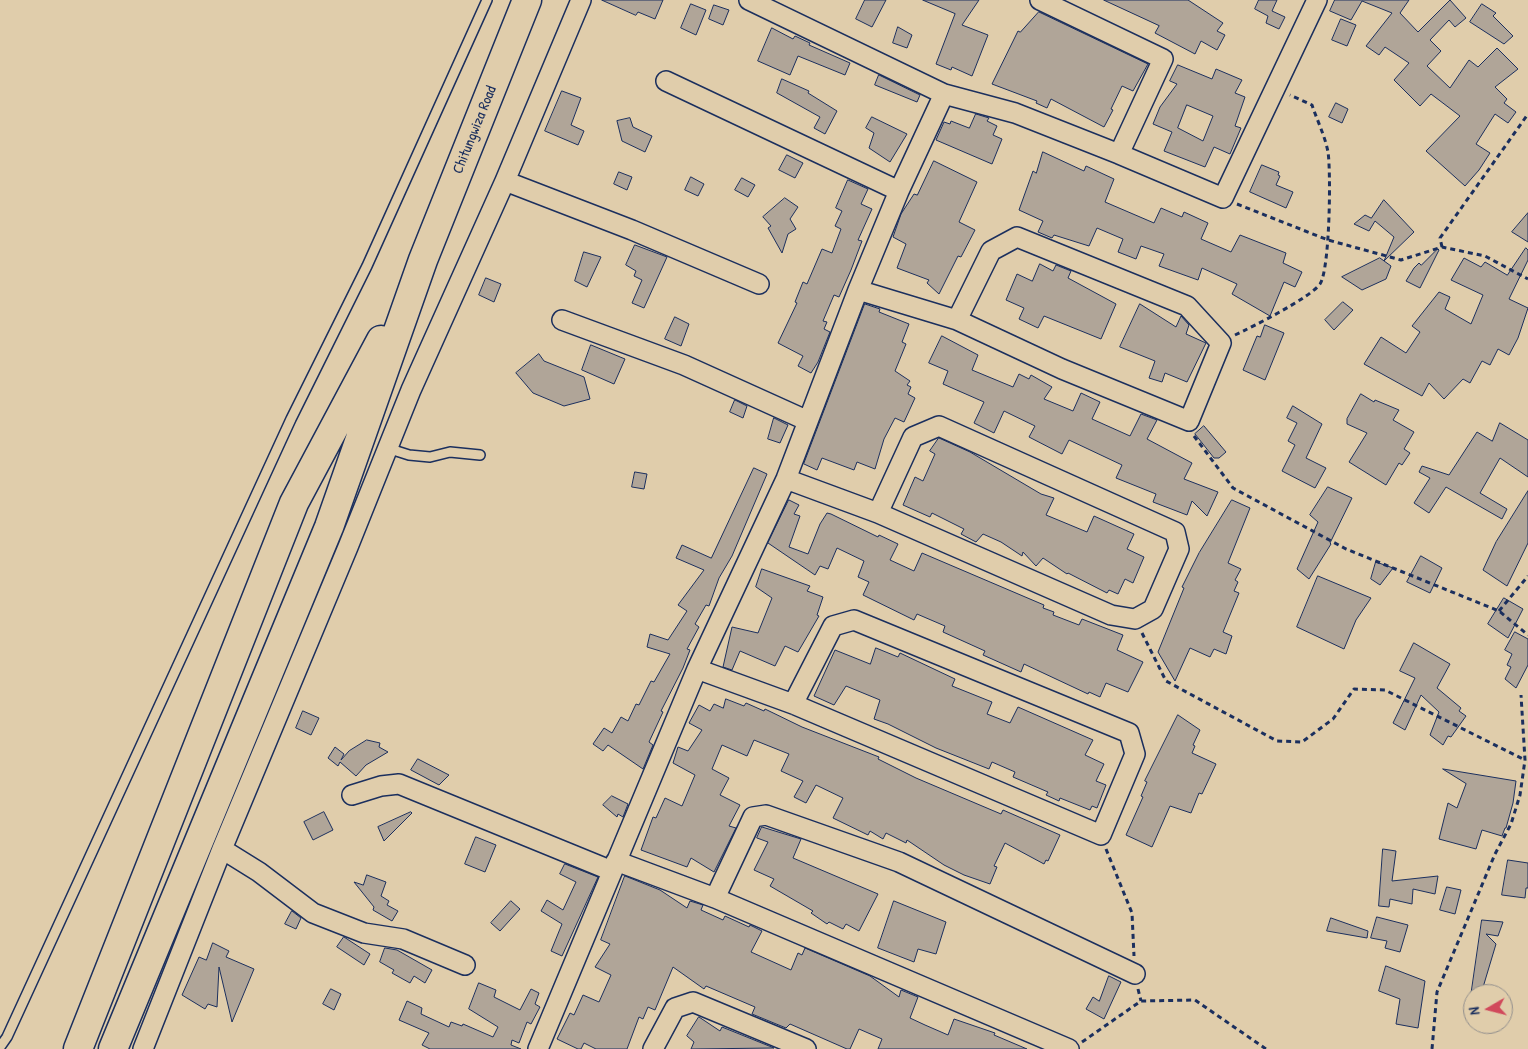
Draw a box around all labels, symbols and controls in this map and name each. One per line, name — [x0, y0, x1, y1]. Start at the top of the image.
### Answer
street label: Chitungwiza Road — [449, 83, 501, 177]
north arrow — [1463, 984, 1513, 1034]
text: N — [1464, 1006, 1484, 1016]

